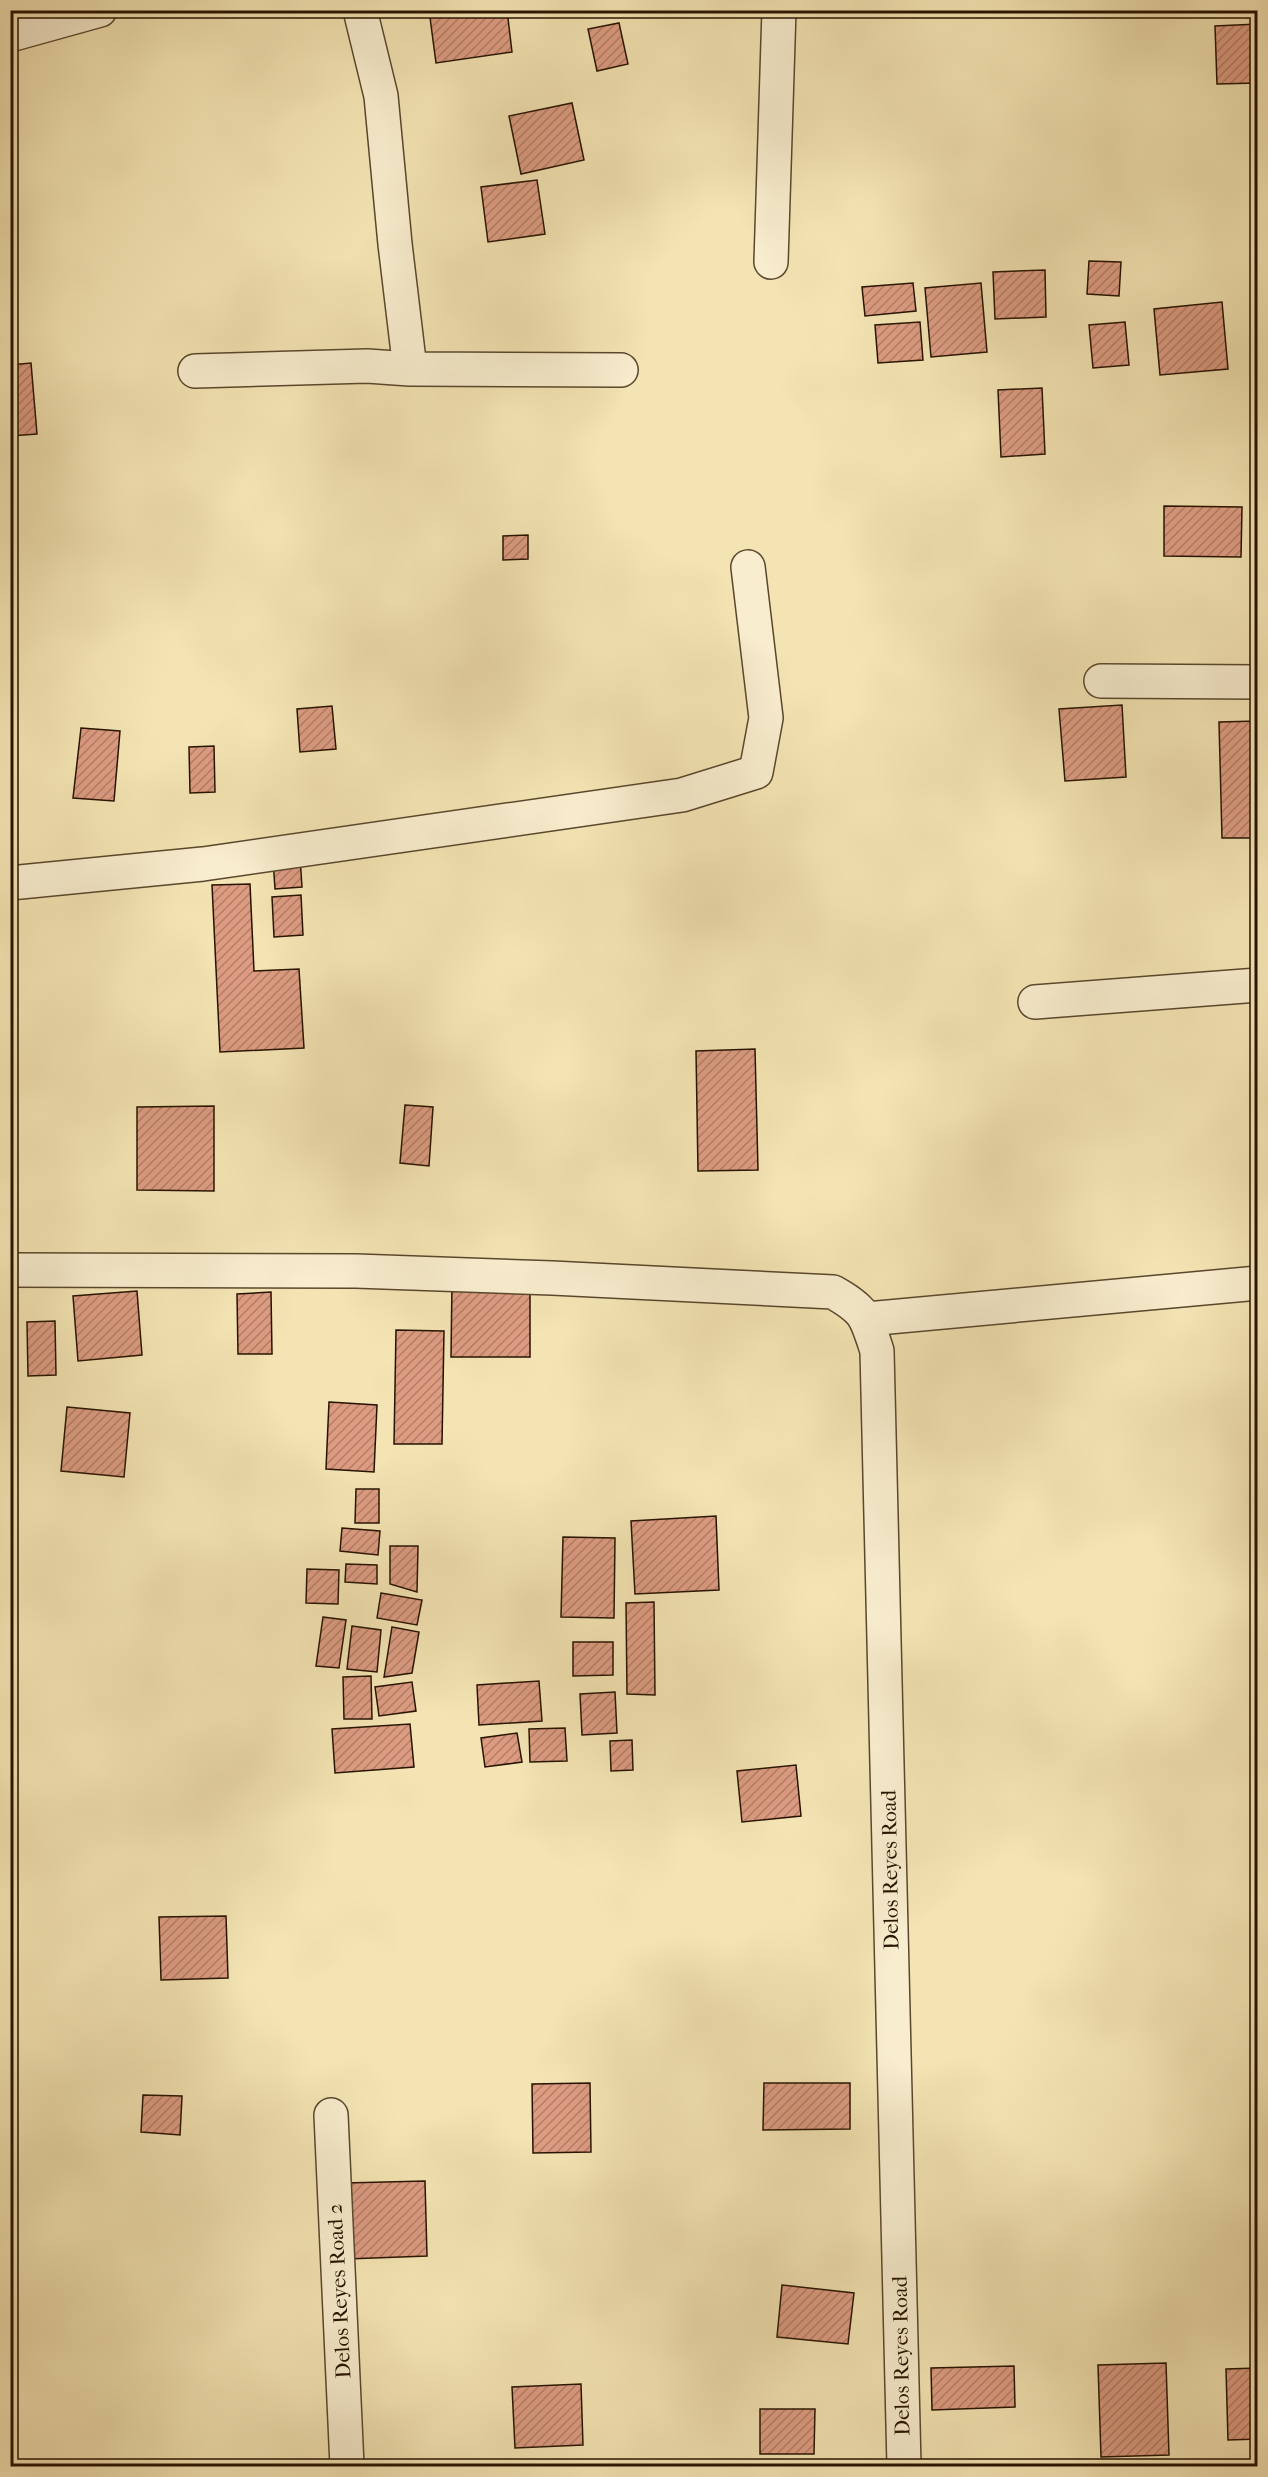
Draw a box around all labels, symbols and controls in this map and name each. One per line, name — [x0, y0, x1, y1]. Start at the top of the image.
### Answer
street label: Delos Reyes Road — [877, 1789, 903, 1950]
street label: Delos Reyes Road 2 — [322, 2203, 356, 2379]
street label: Delos Reyes Road — [888, 2275, 914, 2436]

